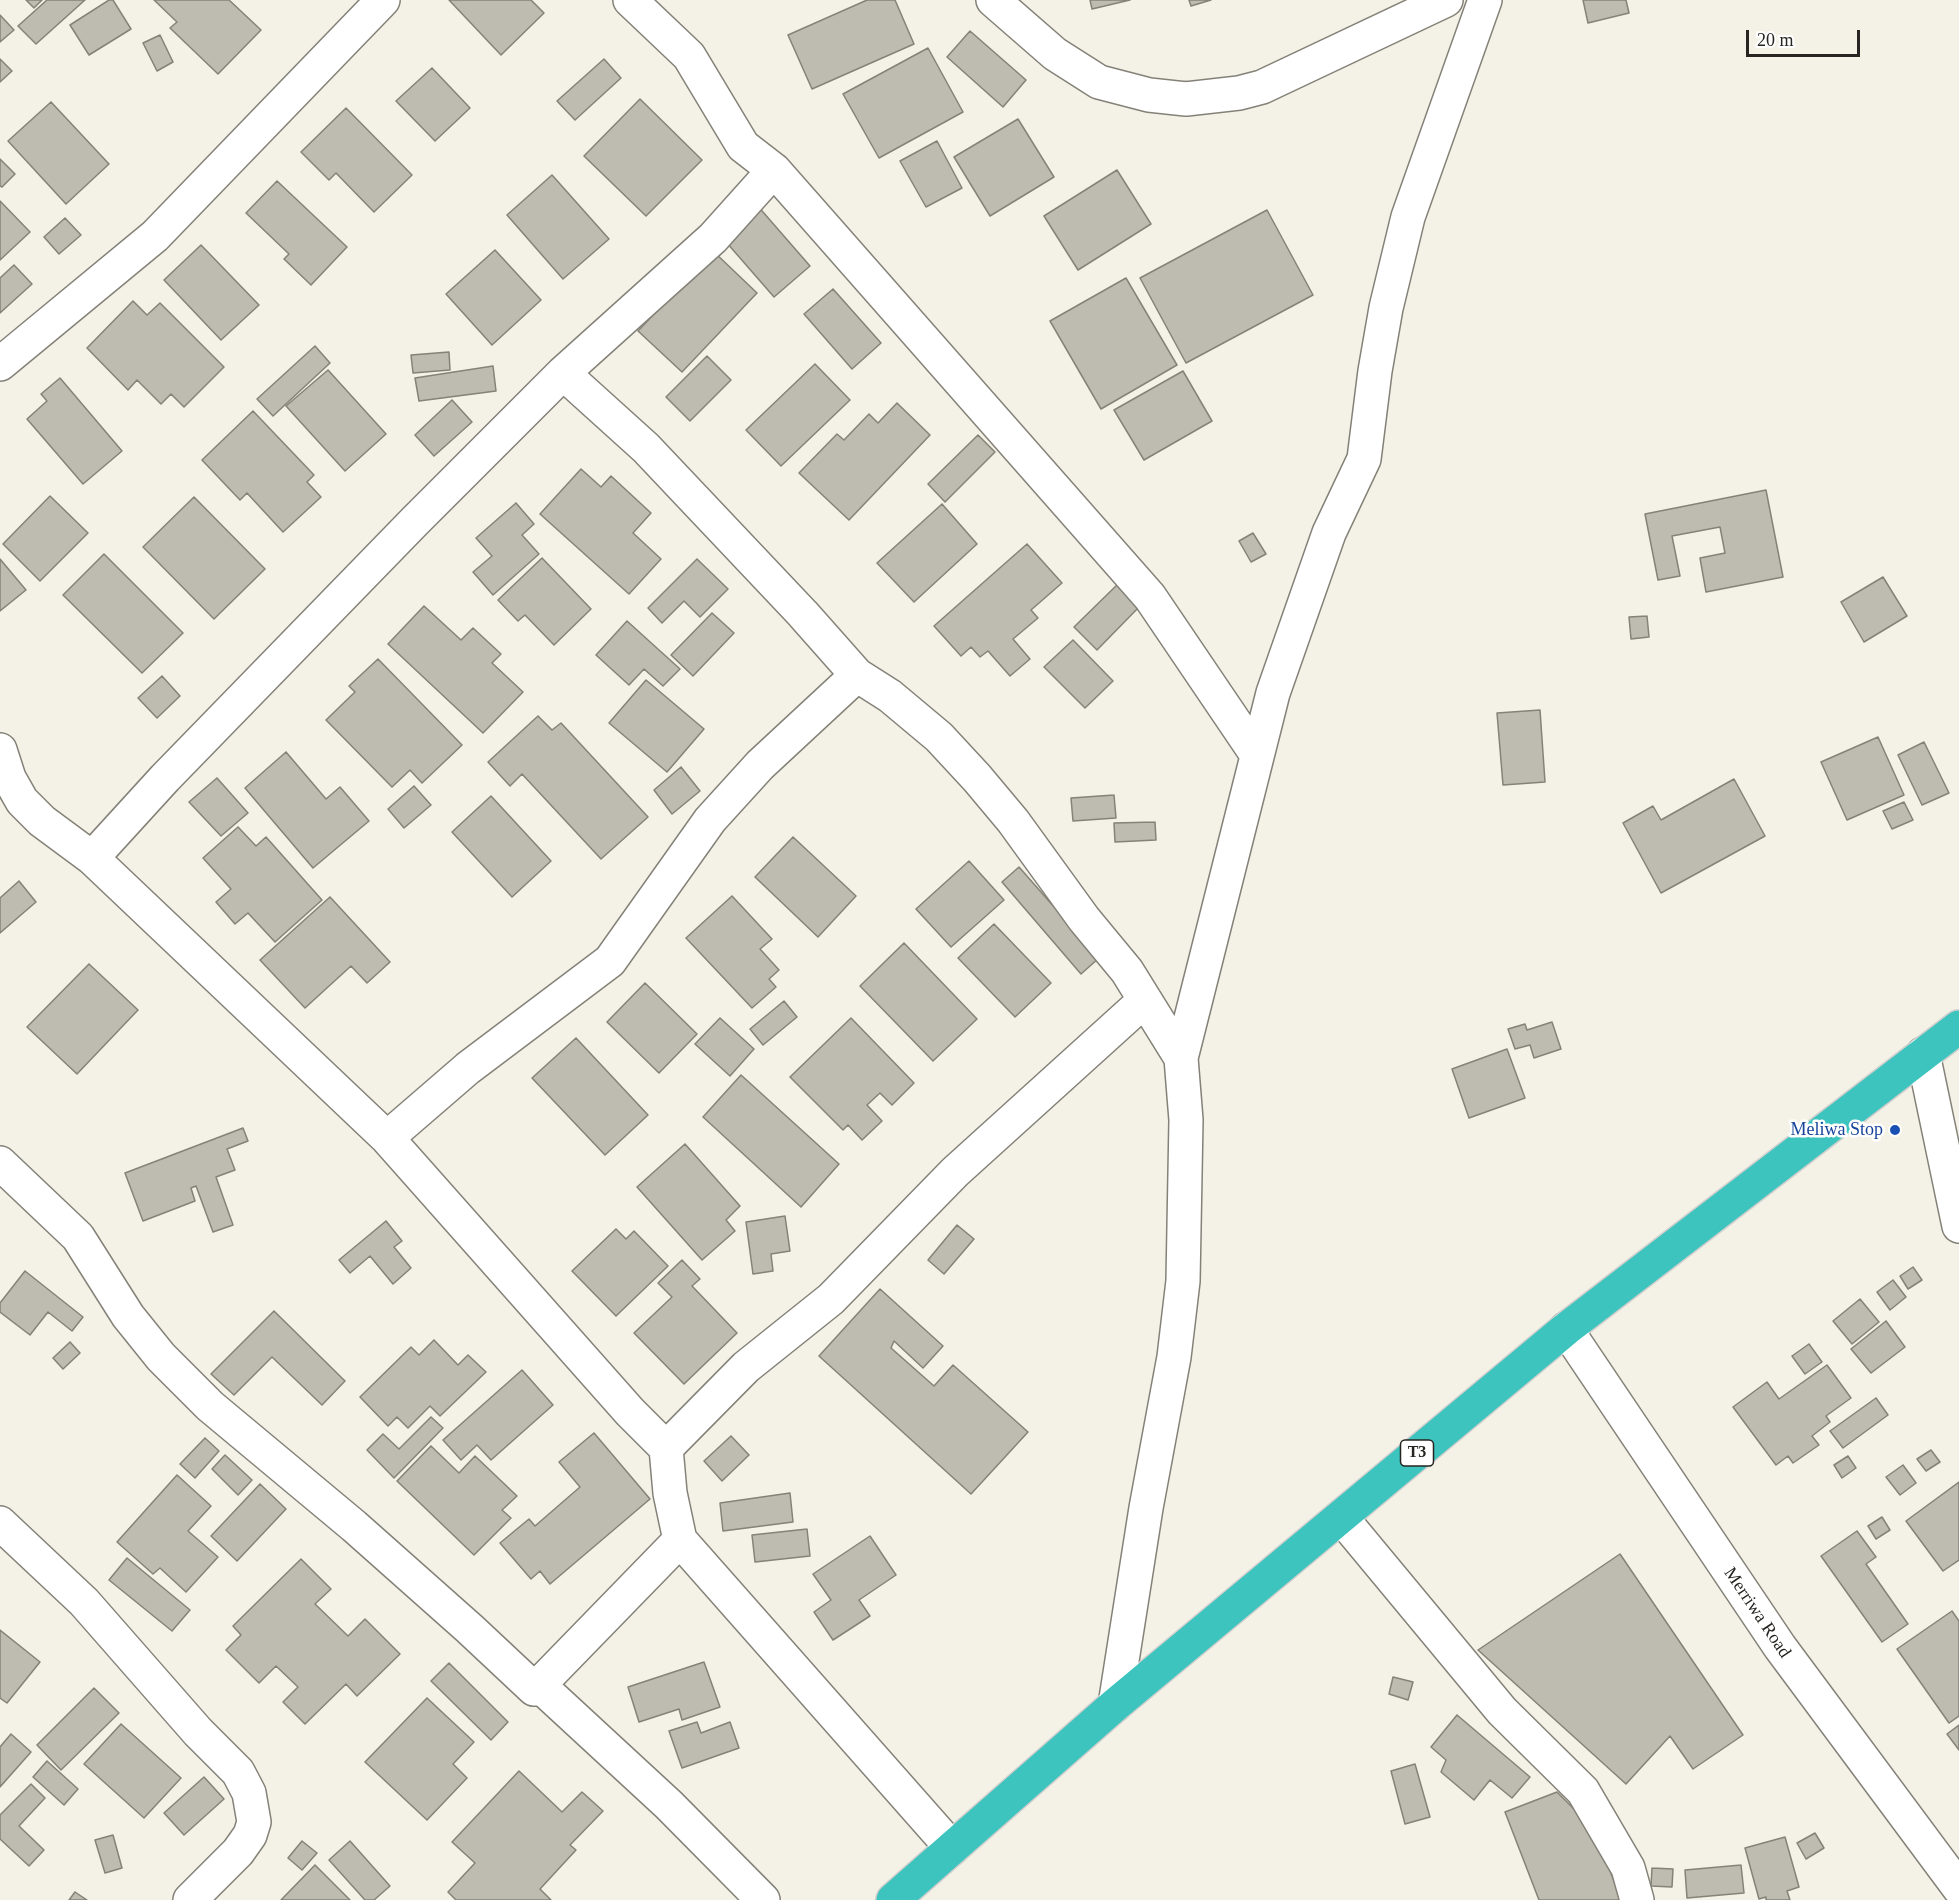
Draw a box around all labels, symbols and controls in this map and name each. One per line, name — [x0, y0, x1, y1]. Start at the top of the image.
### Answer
scale bar — [1749, 18, 1863, 56]
text: 20 m — [1757, 30, 1794, 50]
place label: Meliwa Stop — [1791, 1119, 1883, 1141]
marker: Meliwa Stop — [1888, 1123, 1902, 1137]
road number: T3 — [1400, 1440, 1434, 1466]
street label: Merriwa Road — [1719, 1564, 1795, 1662]

